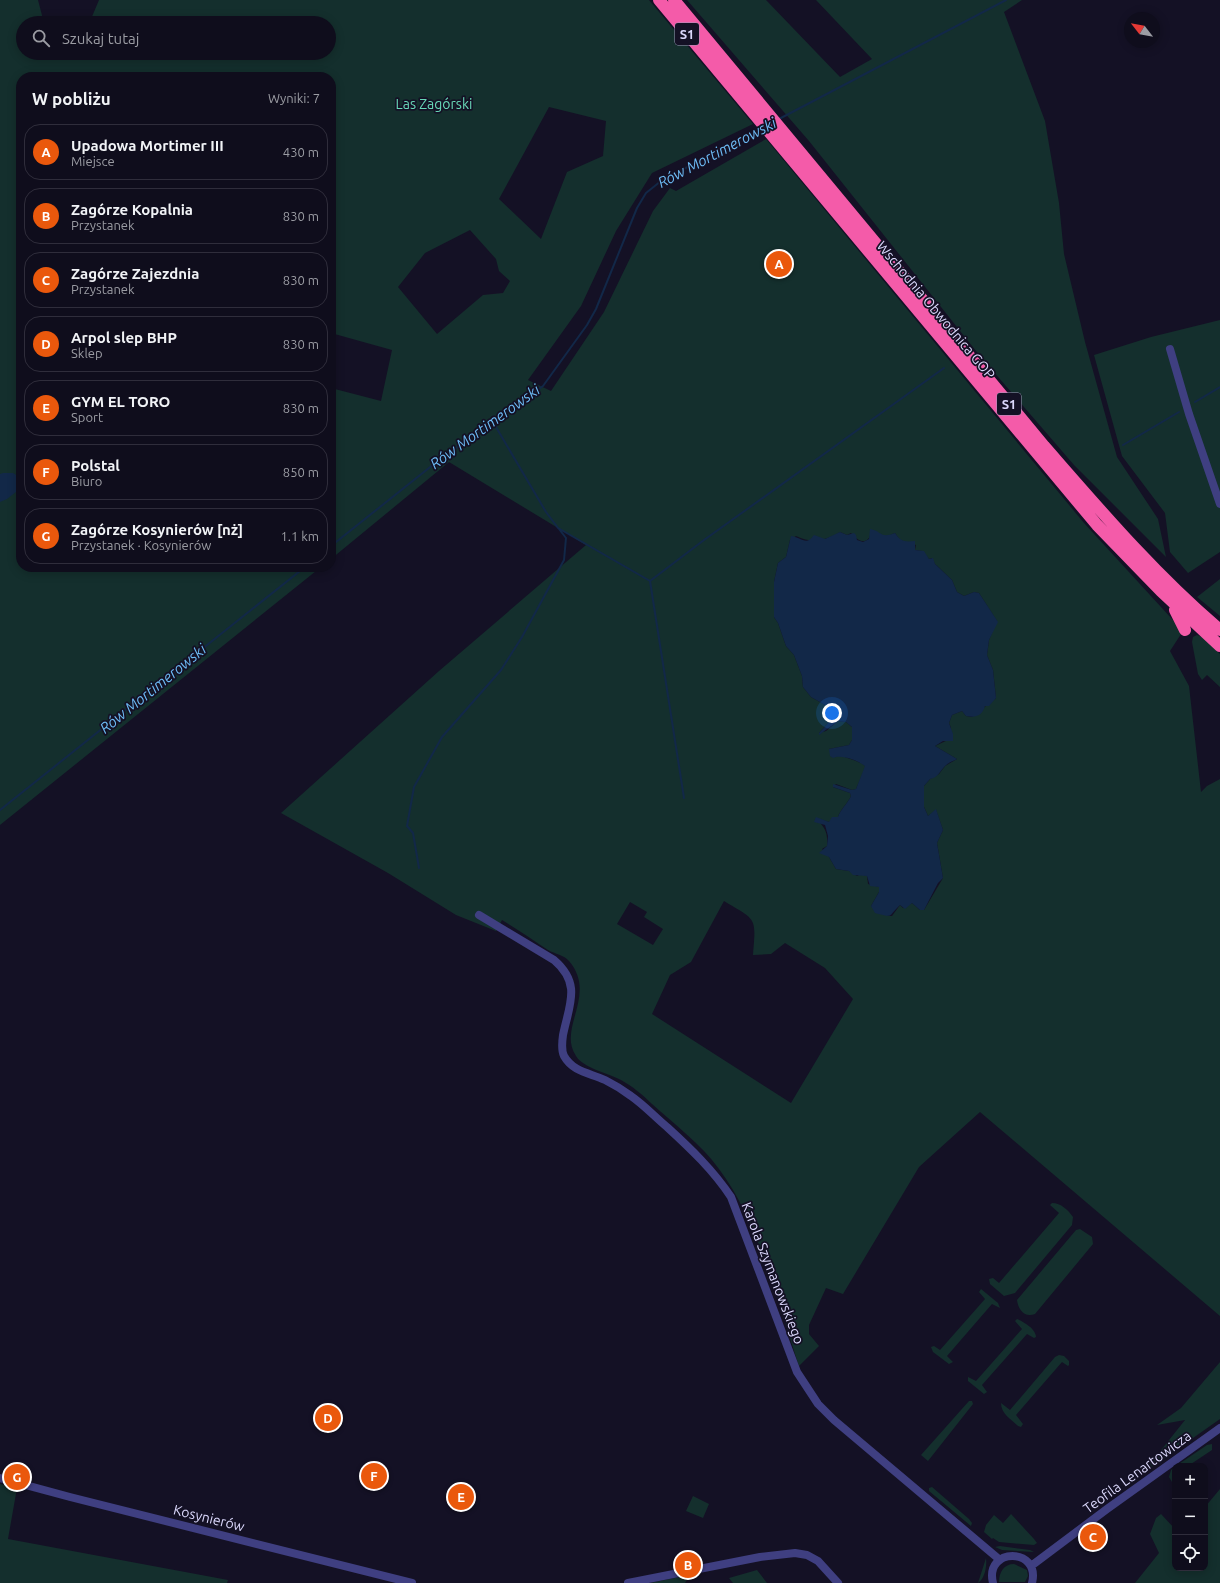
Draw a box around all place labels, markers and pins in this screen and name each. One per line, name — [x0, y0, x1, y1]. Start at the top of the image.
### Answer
pin: A — [766, 249, 792, 279]
pin: D — [315, 1403, 341, 1433]
pin: F — [361, 1461, 387, 1491]
pin: G — [4, 1462, 30, 1492]
pin: E — [448, 1482, 474, 1512]
pin: C — [1080, 1522, 1106, 1552]
pin: B — [675, 1550, 701, 1580]

